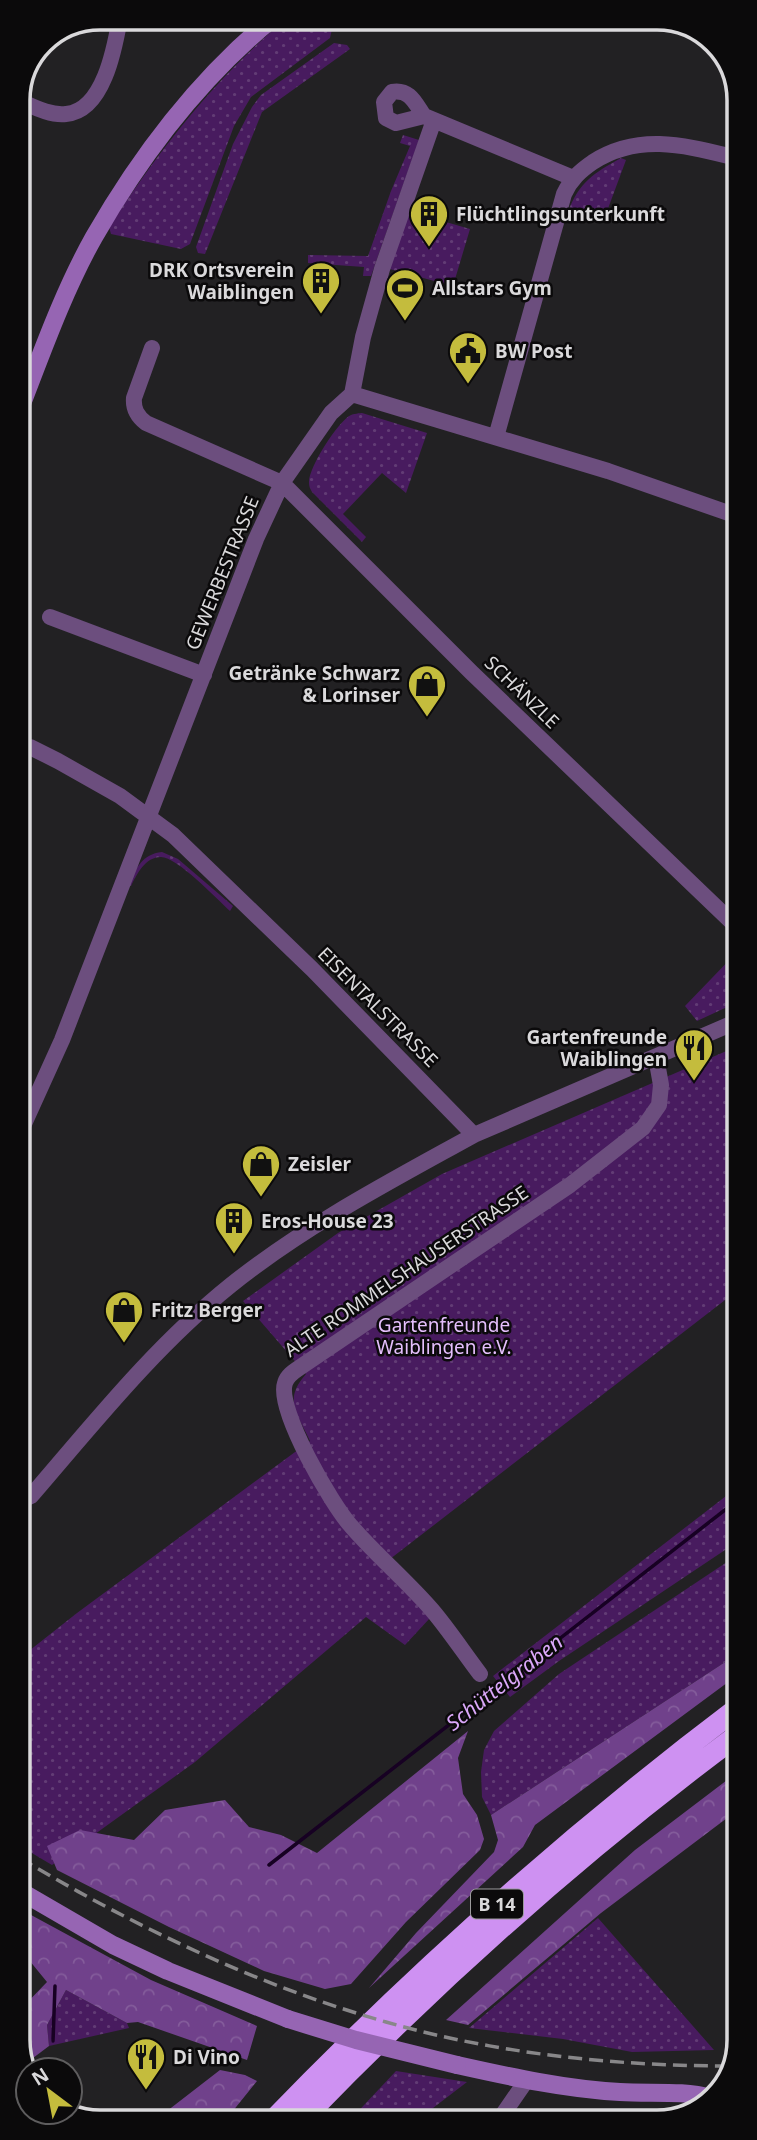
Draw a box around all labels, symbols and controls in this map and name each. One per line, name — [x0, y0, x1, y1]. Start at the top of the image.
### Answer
building icon: Flüchtlingsunterkunft — [408, 193, 450, 248]
place label: Flüchtlingsunterkunft — [456, 201, 665, 227]
place label: DRK Ortsverein Waiblingen — [149, 257, 294, 305]
building icon: DRK Ortsverein Waiblingen — [300, 260, 342, 315]
sports icon: Allstars Gym — [384, 267, 426, 322]
place label: Allstars Gym — [432, 275, 552, 301]
public building icon: BW Post — [447, 330, 489, 385]
place label: BW Post — [495, 338, 572, 364]
street label: GEWERBESTRASSE — [179, 492, 265, 654]
street label: SCHÄNZLE — [479, 650, 565, 734]
place label: Getränke Schwarz & Lorinser — [229, 660, 400, 708]
shop icon: Getränke Schwarz & Lorinser — [406, 663, 448, 718]
street label: EISENTALSTRASSE — [312, 941, 444, 1073]
place label: Gartenfreunde Waiblingen — [527, 1024, 667, 1072]
restaurant icon: Gartenfreunde Waiblingen — [673, 1027, 715, 1082]
shop icon: Zeisler — [240, 1143, 282, 1198]
place label: Zeisler — [288, 1151, 352, 1177]
street label: ALTE ROMMELSHAUSERSTRASSE — [279, 1179, 533, 1363]
building icon: Eros-House 23 — [213, 1200, 255, 1255]
place label: Eros-House 23 — [261, 1208, 394, 1234]
shop icon: Fritz Berger — [103, 1289, 145, 1344]
place label: Fritz Berger — [151, 1297, 263, 1323]
park label: Gartenfreunde Waiblingen e.V. — [376, 1312, 512, 1360]
water label: Schüttelgraben — [440, 1628, 568, 1736]
road number: B 14 — [471, 1890, 523, 1918]
restaurant icon: Di Vino — [125, 2036, 167, 2091]
place label: Di Vino — [173, 2044, 240, 2070]
north arrow — [14, 2056, 84, 2126]
text: N — [27, 2061, 53, 2092]

